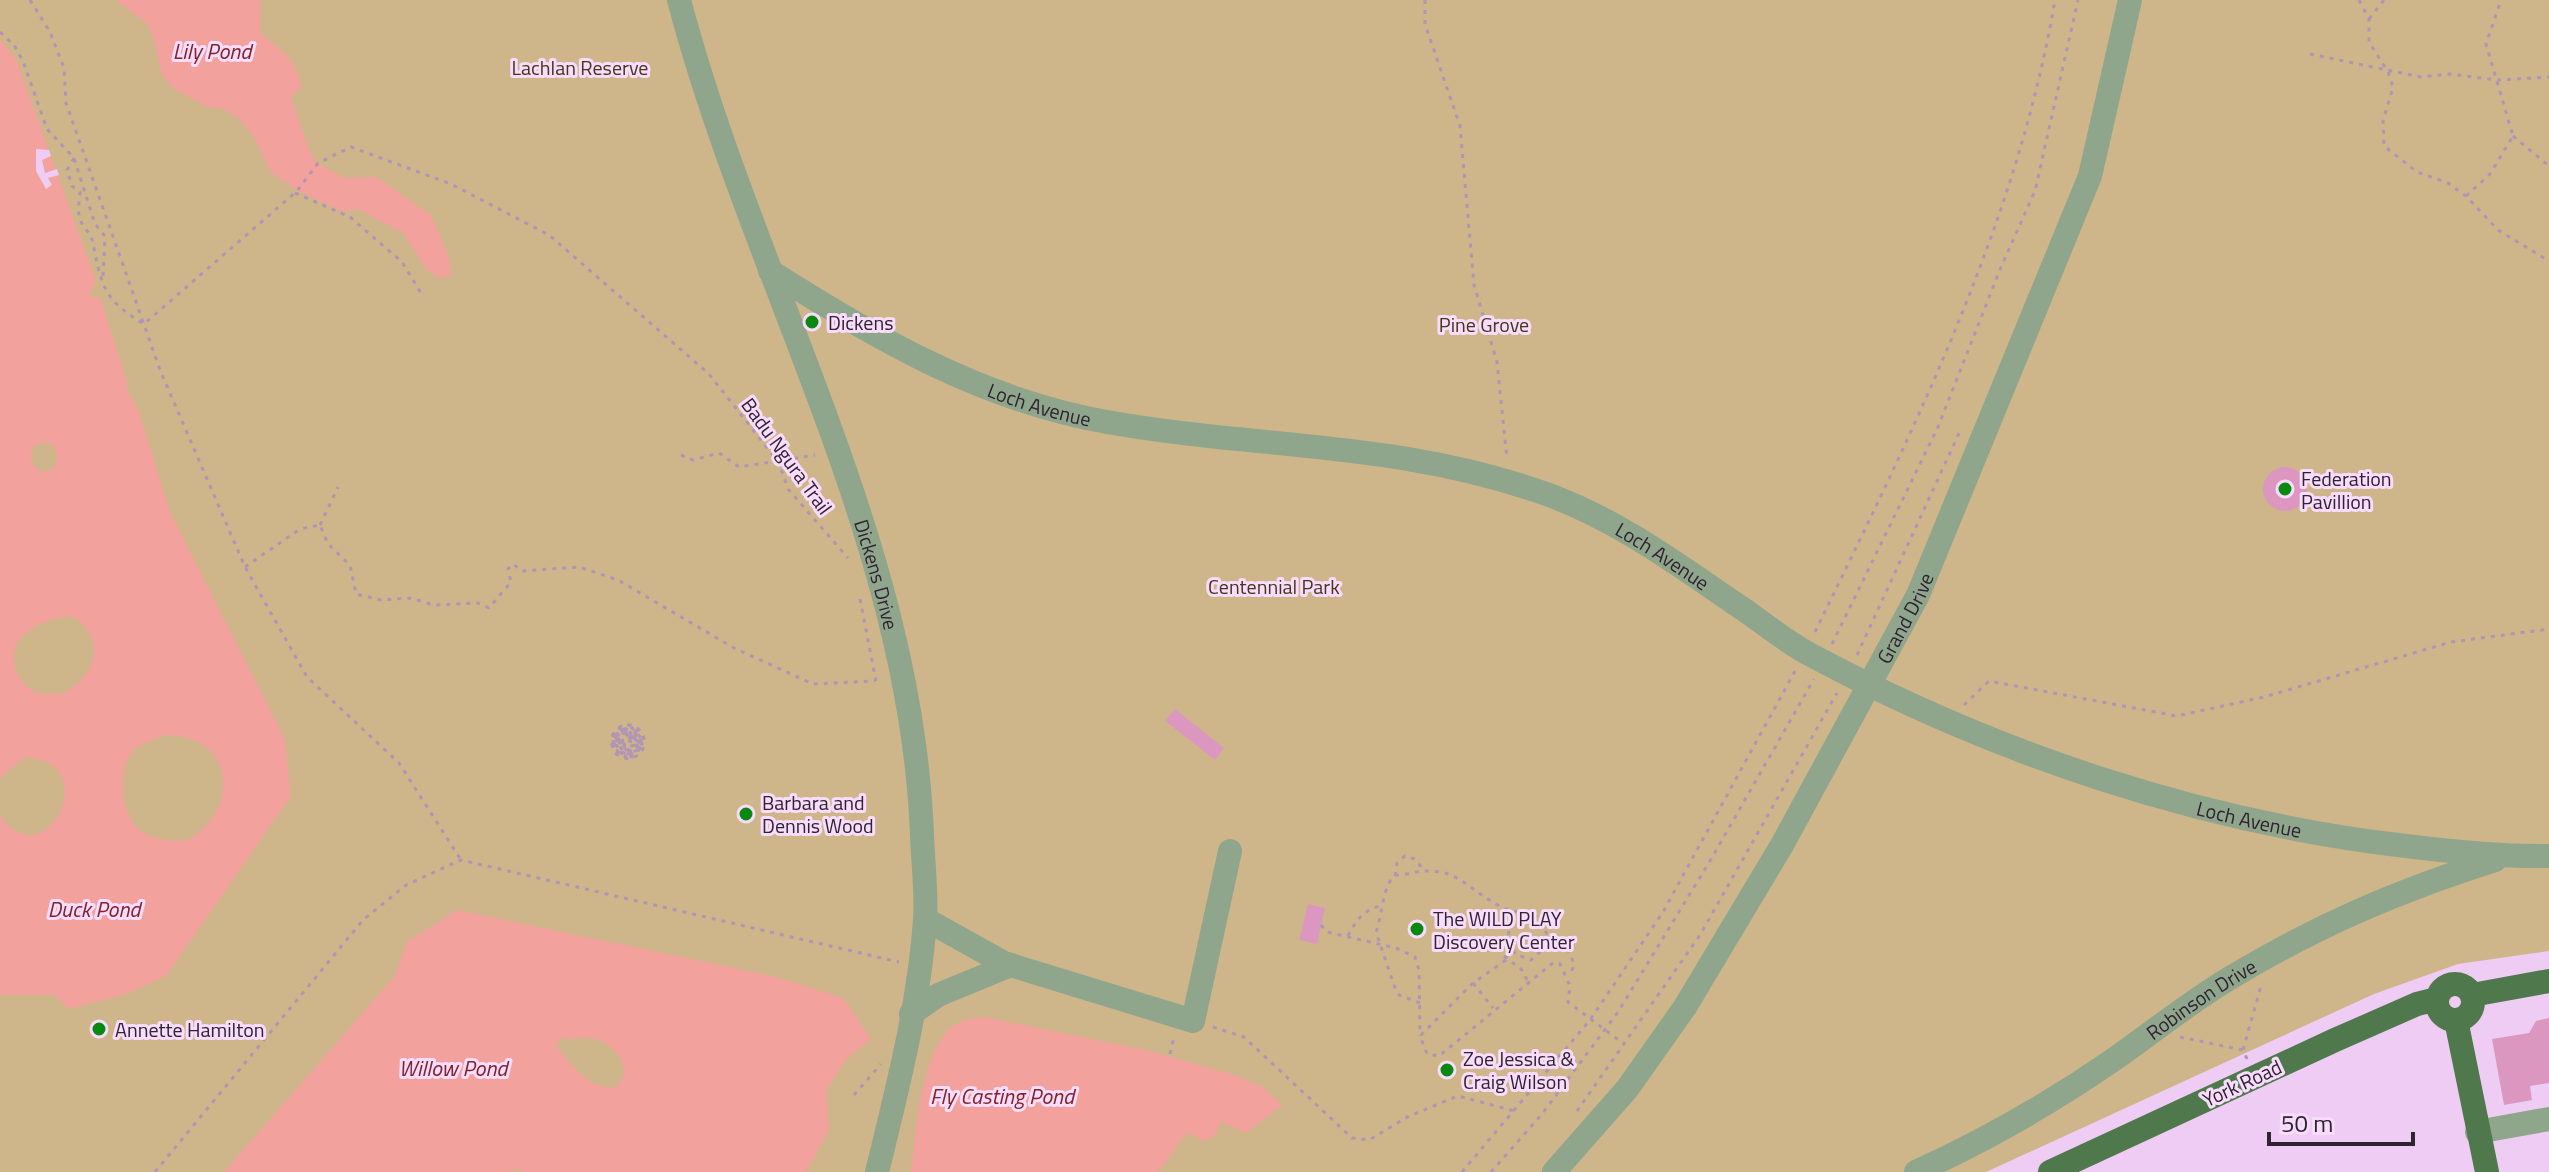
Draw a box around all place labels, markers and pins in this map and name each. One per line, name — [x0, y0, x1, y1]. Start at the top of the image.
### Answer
place label: Dickens — [828, 307, 893, 338]
marker: Dickens — [803, 313, 821, 331]
place label: Federation Pavillion — [2301, 463, 2392, 517]
marker: Federation Pavillion — [2276, 480, 2294, 498]
place label: Barbara and Dennis Wood — [762, 787, 874, 841]
marker: Barbara and Dennis Wood — [737, 805, 755, 823]
place label: The WILD PLAY Discovery Center — [1433, 903, 1575, 957]
marker: The WILD PLAY Discovery Center — [1408, 920, 1426, 938]
place label: Annette Hamilton — [115, 1014, 265, 1045]
marker: Annette Hamilton — [90, 1020, 108, 1038]
place label: Zoe Jessica & Craig Wilson — [1463, 1043, 1574, 1097]
marker: Zoe Jessica & Craig Wilson — [1438, 1061, 1456, 1079]

